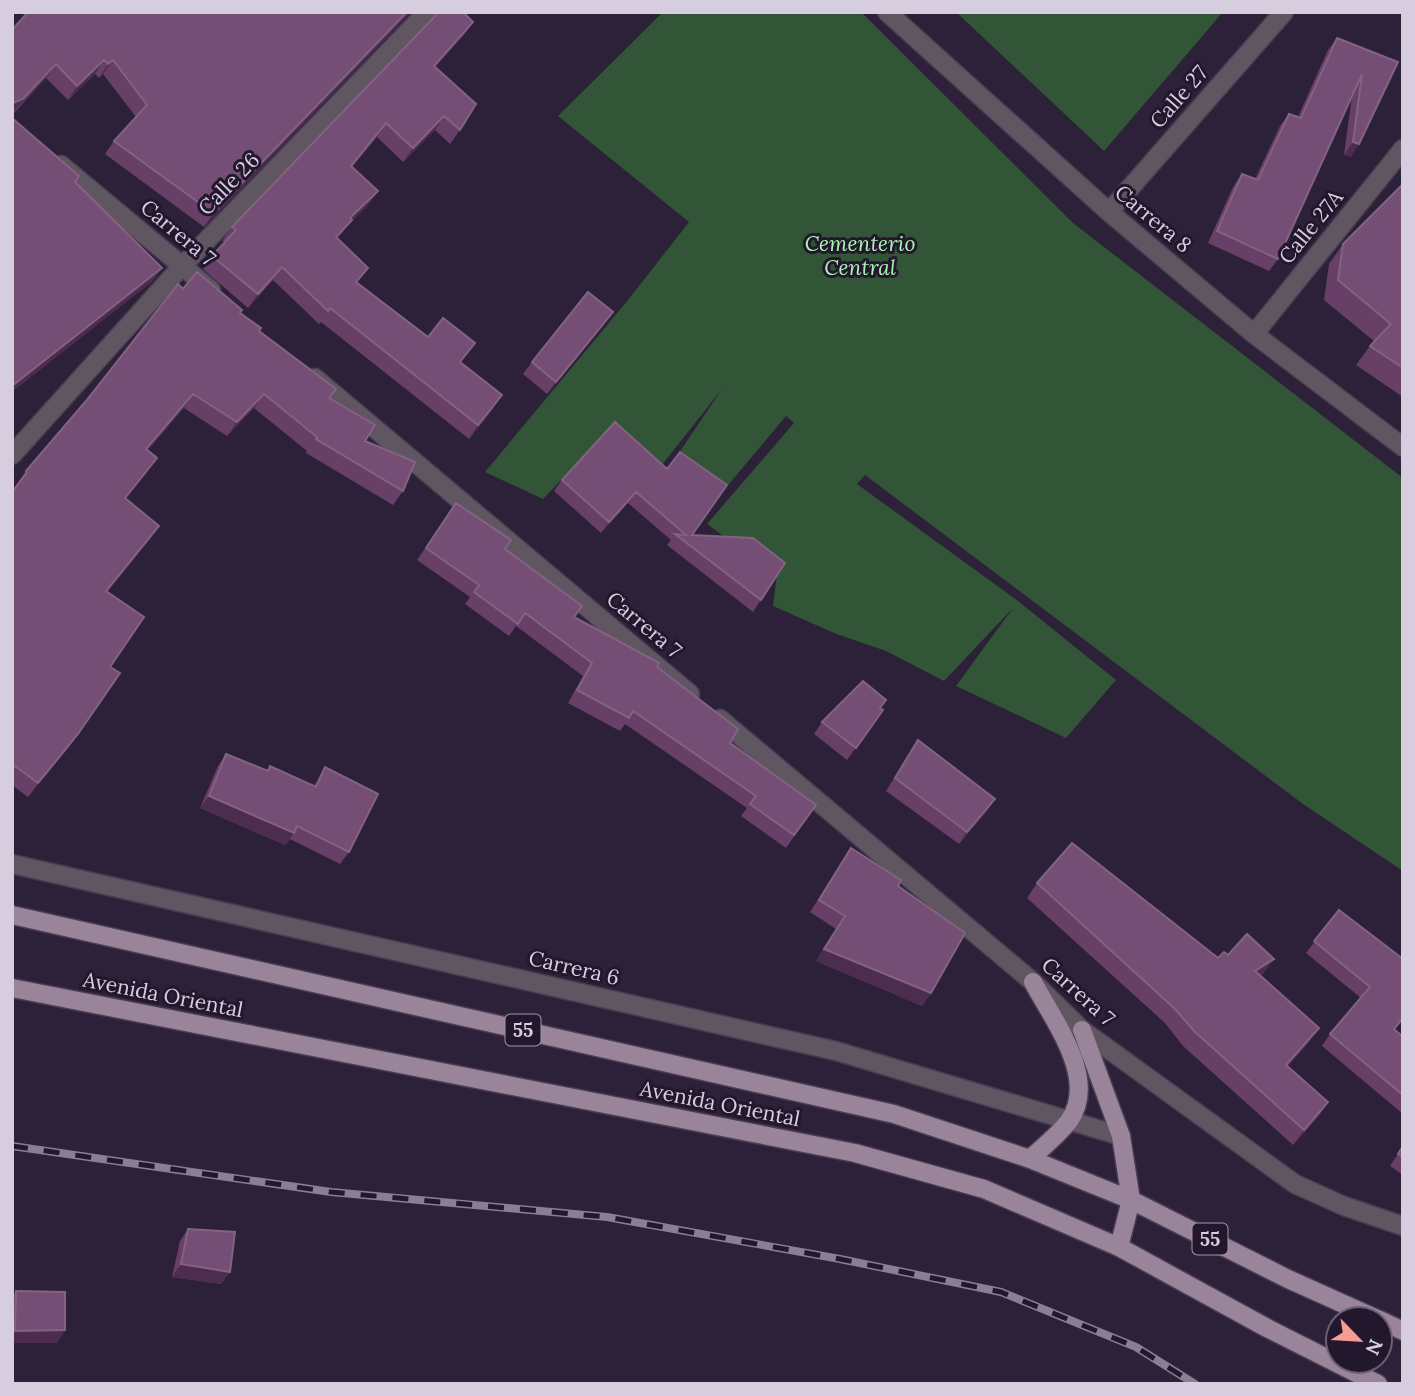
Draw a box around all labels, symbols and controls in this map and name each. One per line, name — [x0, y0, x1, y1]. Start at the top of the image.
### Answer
street label: Calle 27 — [1144, 59, 1214, 134]
street label: Calle 26 — [192, 146, 265, 221]
street label: Carrera 8 — [1109, 179, 1197, 259]
street label: Calle 27A — [1273, 184, 1349, 269]
street label: Carrera 7 — [135, 193, 222, 272]
park label: Cementerio Central — [805, 230, 915, 281]
street label: Carrera 7 — [601, 585, 688, 664]
street label: Carrera 6 — [526, 944, 622, 991]
street label: Carrera 7 — [1036, 952, 1121, 1032]
street label: Avenida Oriental — [80, 966, 245, 1023]
road number: 55 — [505, 1014, 540, 1046]
street label: Avenida Oriental — [637, 1075, 802, 1132]
road number: 55 — [1192, 1224, 1228, 1254]
north arrow — [1324, 1305, 1394, 1375]
text: N — [1360, 1335, 1388, 1359]

